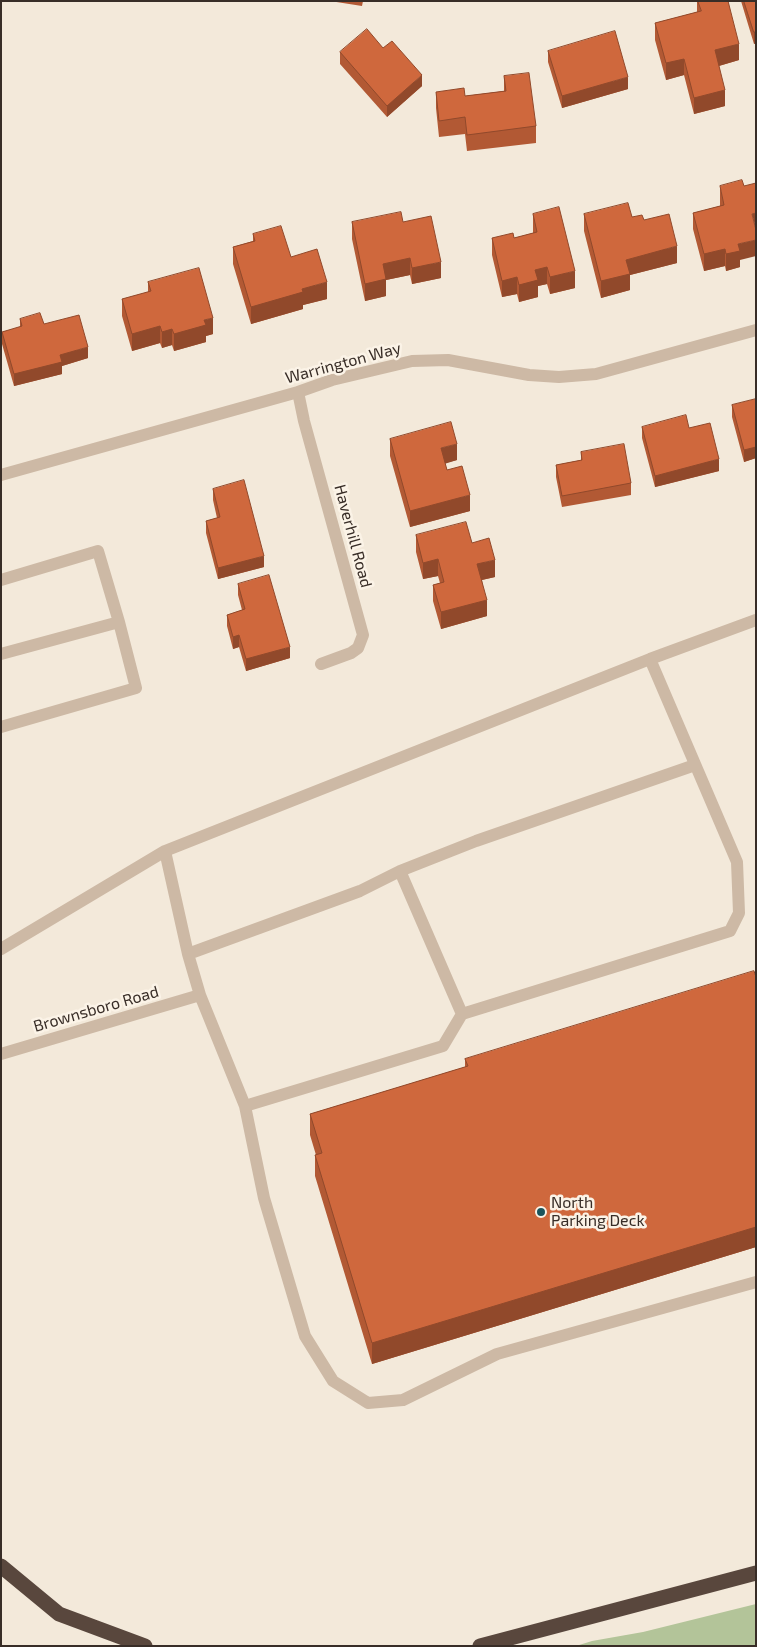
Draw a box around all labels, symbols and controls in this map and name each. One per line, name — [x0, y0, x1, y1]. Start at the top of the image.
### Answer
street label: Warrington Way — [283, 338, 403, 388]
street label: Haverhill Road — [330, 482, 376, 590]
street label: Brownsboro Road — [31, 982, 161, 1036]
place label: North Parking Deck — [551, 1193, 645, 1231]
marker: North Parking Deck — [535, 1206, 547, 1218]

